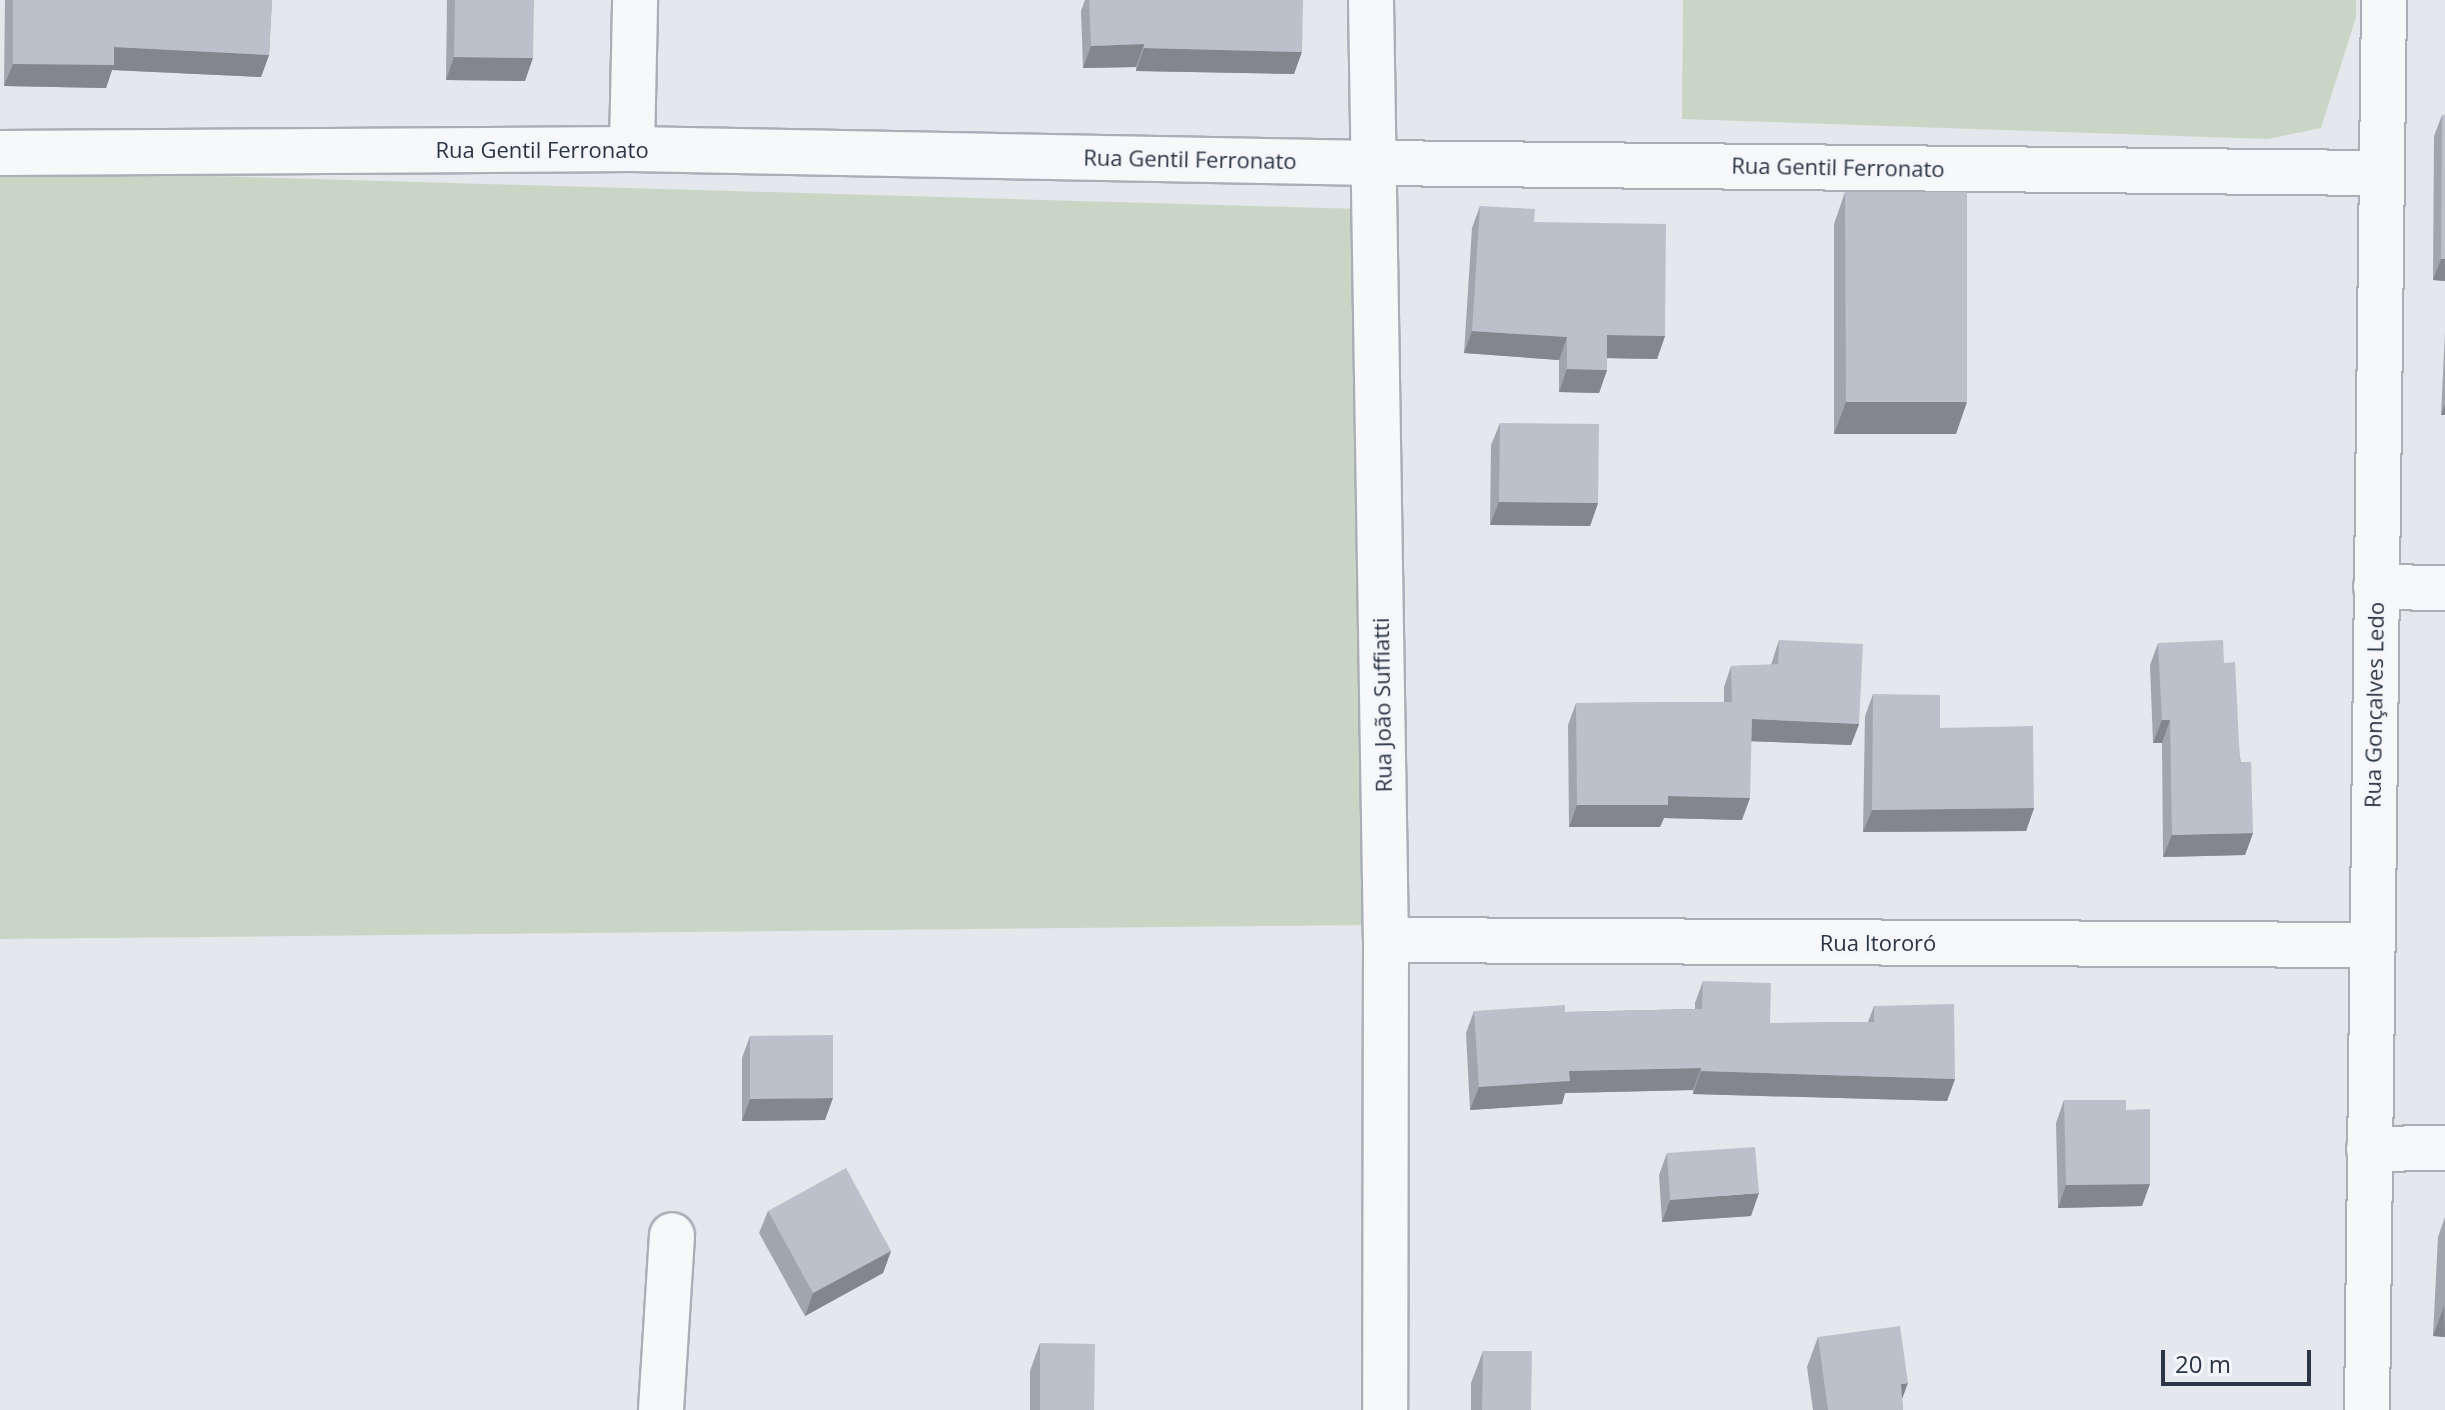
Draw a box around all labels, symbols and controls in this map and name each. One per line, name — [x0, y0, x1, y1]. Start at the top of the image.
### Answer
street label: Rua Gentil Ferronato — [435, 137, 649, 163]
street label: Rua Gentil Ferronato — [1083, 144, 1297, 174]
street label: Rua Gentil Ferronato — [1731, 152, 1945, 182]
street label: Rua Gonçalves Ledo — [2359, 602, 2389, 808]
street label: Rua João Suffiatti — [1367, 617, 1397, 793]
street label: Rua Itororó — [1820, 930, 1936, 956]
scale bar — [2165, 1334, 2315, 1384]
text: 20 m — [2175, 1347, 2231, 1380]

